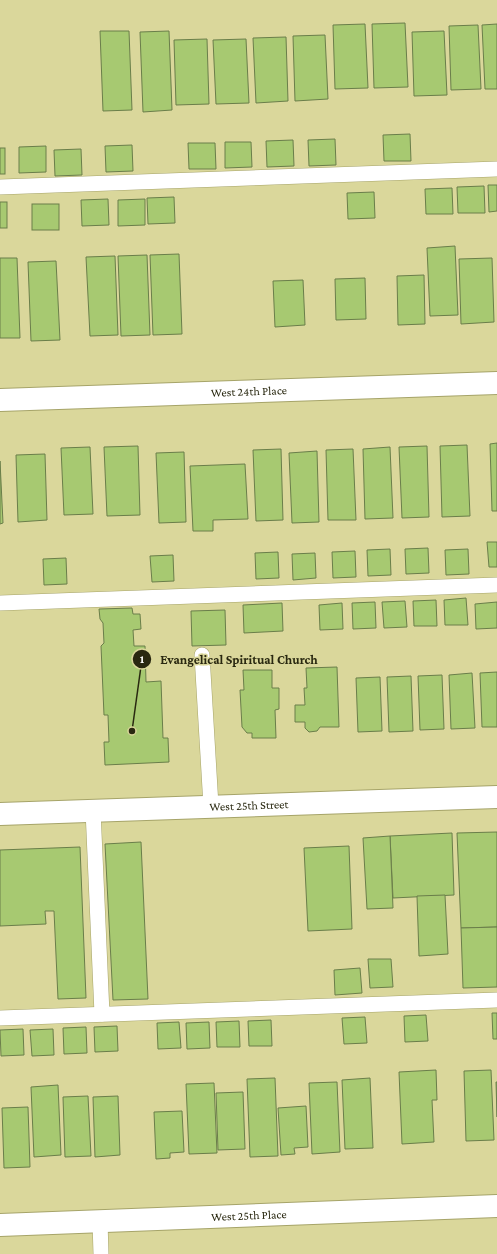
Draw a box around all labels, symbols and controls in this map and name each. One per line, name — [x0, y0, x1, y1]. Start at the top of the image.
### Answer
street label: West 24th Place — [211, 383, 287, 400]
callout: Evangelical Spiritual Church — [132, 647, 326, 672]
text: 1 — [140, 652, 145, 666]
text: Evangelical Spiritual Church — [160, 652, 318, 667]
street label: West 25th Street — [209, 797, 290, 814]
street label: West 25th Place — [211, 1207, 287, 1224]

